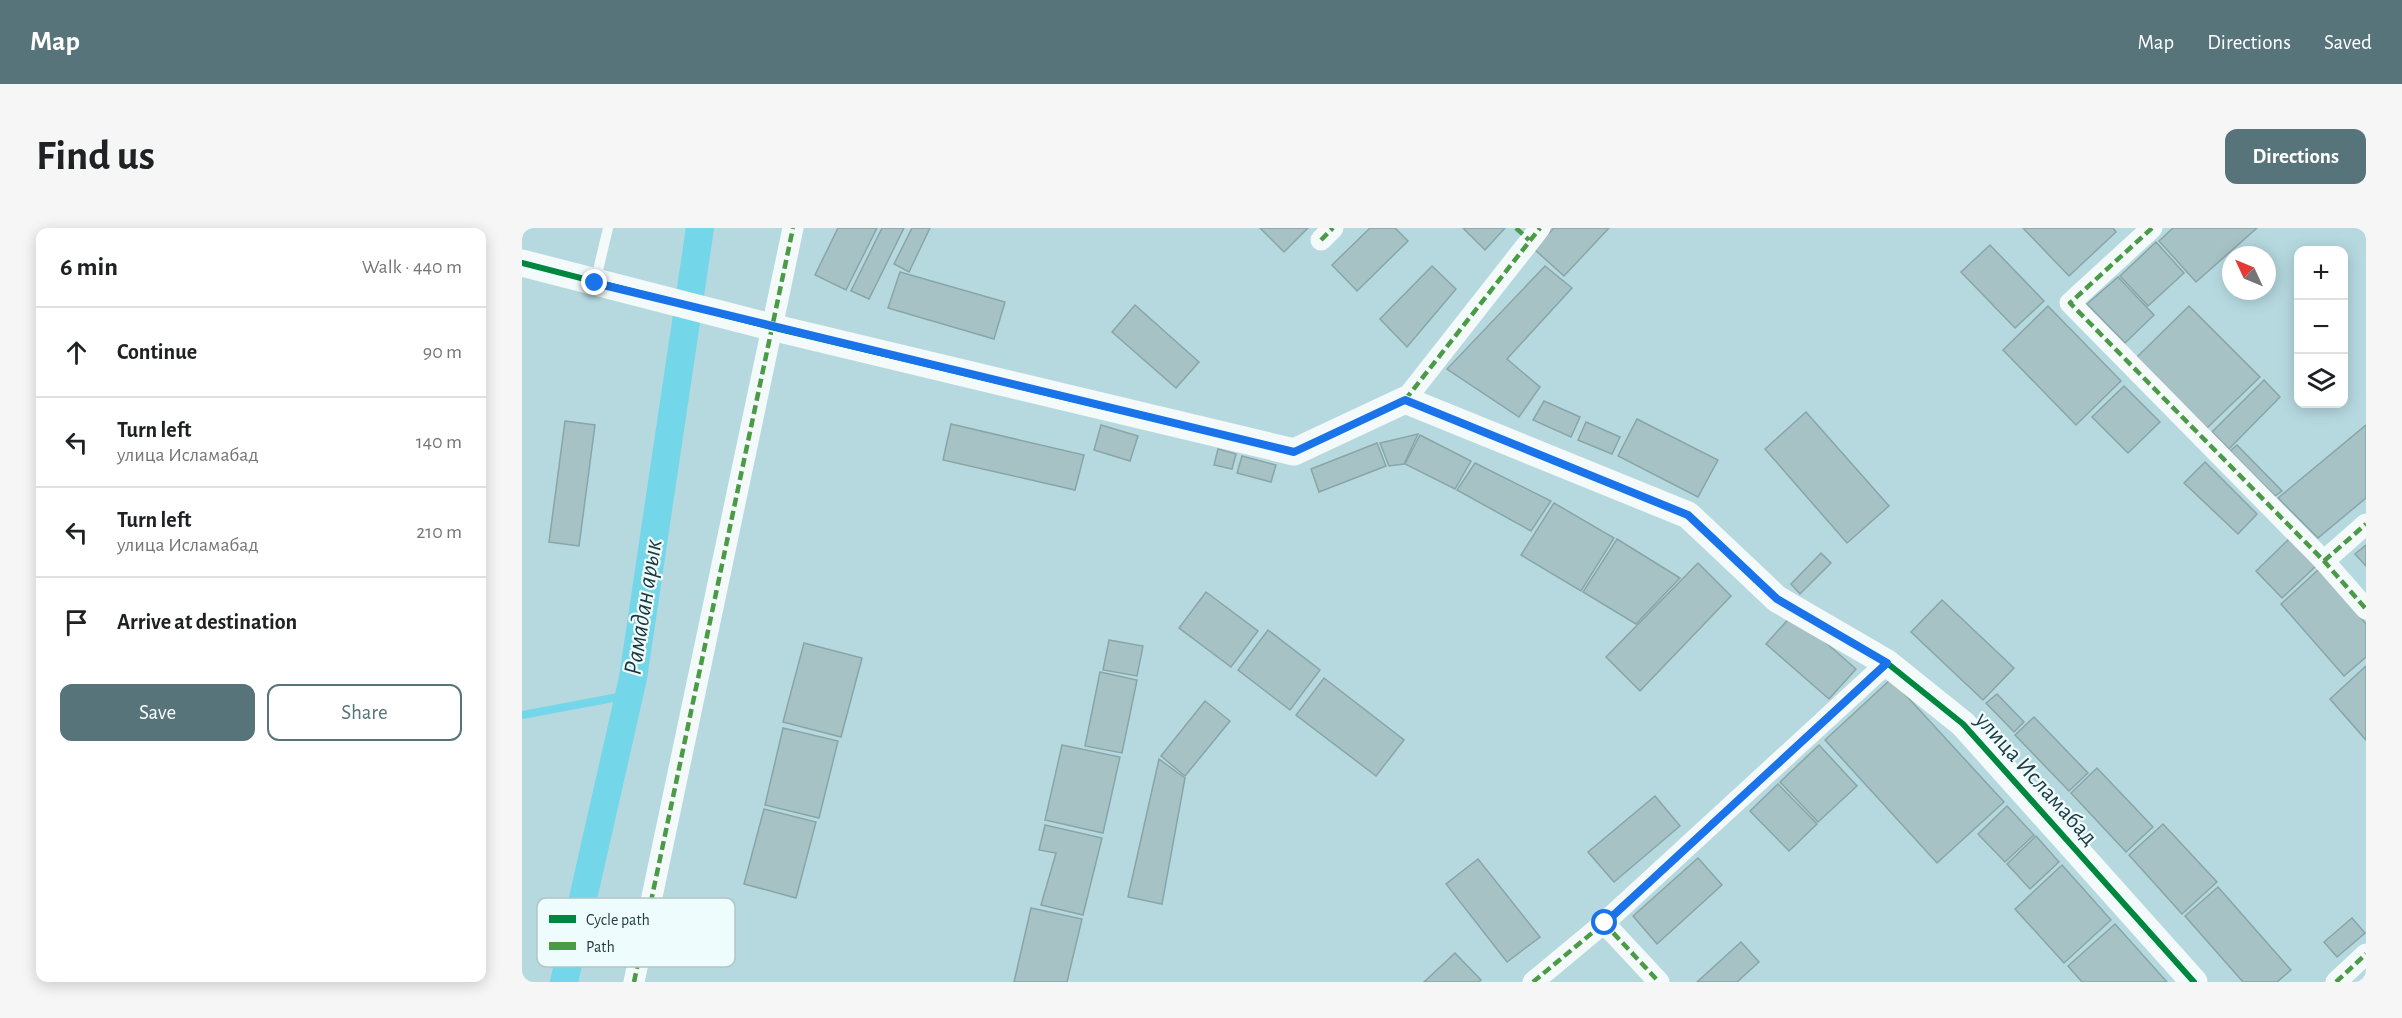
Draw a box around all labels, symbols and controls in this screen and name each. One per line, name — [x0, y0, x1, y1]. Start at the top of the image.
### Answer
text: Map — [30, 28, 80, 56]
text: Map — [2138, 32, 2174, 53]
text: Directions — [2207, 32, 2291, 53]
text: Saved — [2324, 32, 2372, 53]
button: Directions — [2225, 129, 2366, 184]
text: Find us — [36, 135, 155, 177]
north arrow — [2222, 246, 2276, 300]
map controls — [2294, 246, 2348, 408]
button: + — [2294, 246, 2348, 300]
text: 6 min — [60, 254, 118, 280]
text: Walk · 440 m — [362, 257, 462, 277]
route end — [581, 269, 607, 295]
button: − — [2294, 300, 2348, 354]
icon: ahead — [60, 336, 93, 369]
text: Continue — [117, 341, 197, 363]
text: 90 m — [423, 342, 462, 362]
button: layers — [2294, 354, 2348, 408]
text: Turn left — [117, 419, 191, 441]
icon: left — [60, 426, 93, 459]
text: 140 m — [416, 432, 462, 452]
text: улица Исламабад — [117, 445, 259, 465]
text: Turn left — [117, 509, 191, 531]
icon: left — [60, 516, 93, 549]
text: 210 m — [416, 522, 462, 542]
text: улица Исламабад — [117, 535, 259, 555]
water label: Рамадан арык — [619, 537, 667, 677]
icon: arrive — [60, 606, 93, 639]
text: Arrive at destination — [117, 611, 297, 633]
button: Save — [60, 684, 255, 741]
button: Share — [267, 684, 462, 741]
street label: улица Исламабад — [1970, 707, 2102, 850]
legend — [537, 898, 735, 967]
route start — [1591, 909, 1617, 935]
text: Cycle path — [586, 912, 650, 929]
text: Path — [586, 939, 615, 955]

